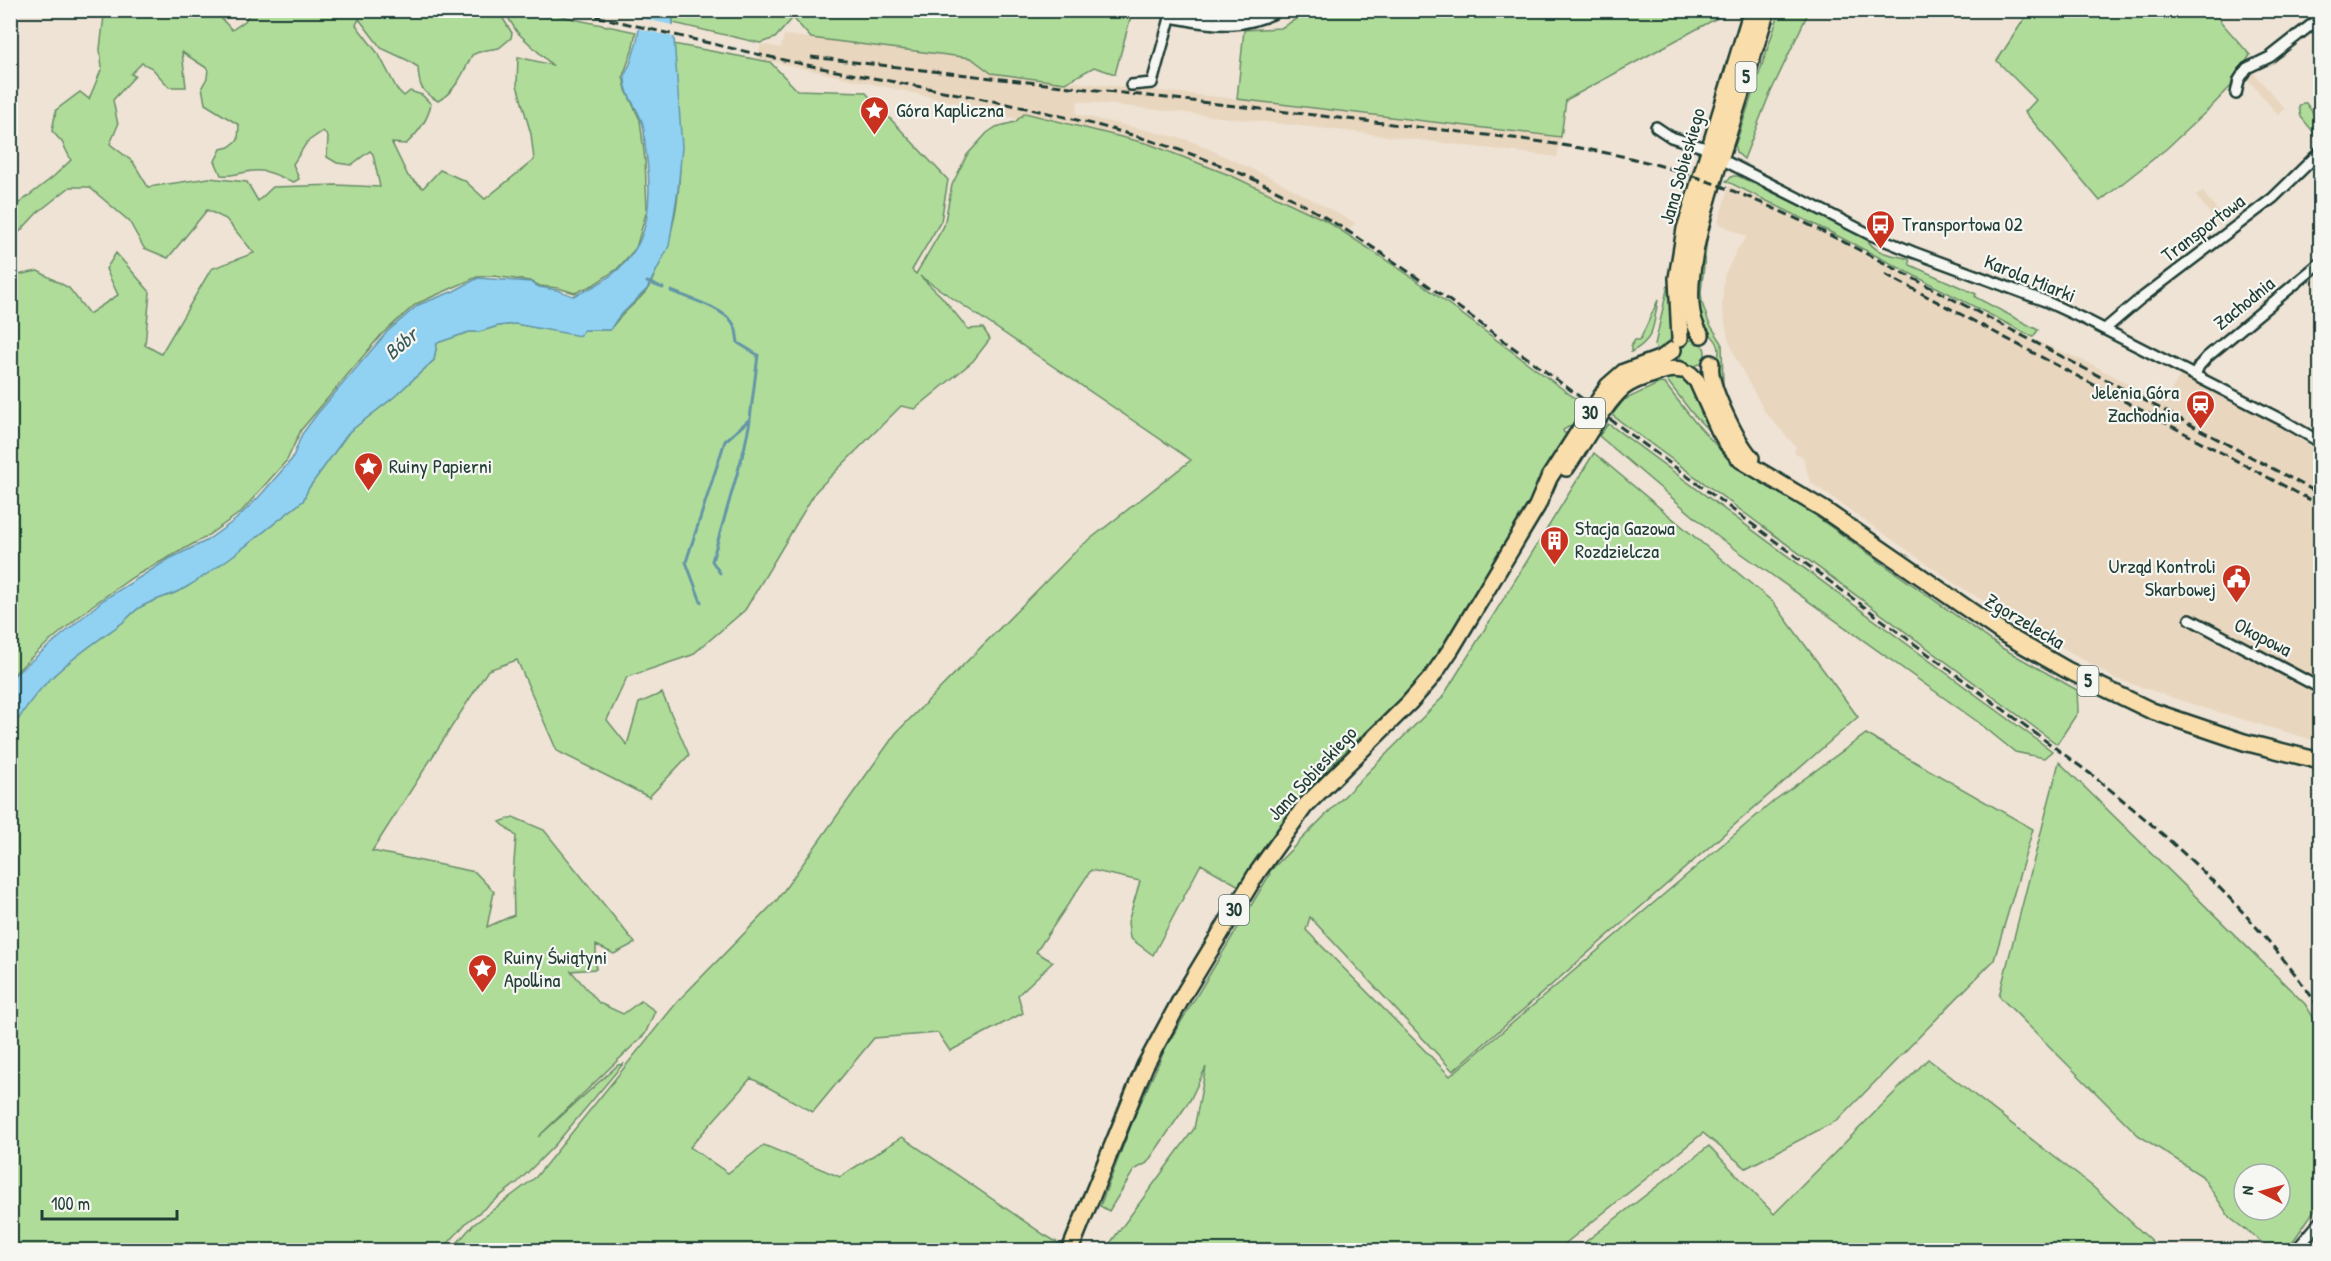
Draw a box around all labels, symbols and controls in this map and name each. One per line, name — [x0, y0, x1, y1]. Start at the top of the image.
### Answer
road number: 5 — [1736, 62, 1756, 92]
place icon: Góra Kapliczna — [859, 94, 891, 136]
place label: Góra Kapliczna — [896, 96, 1004, 123]
street label: Jana Sobieskiego — [1652, 104, 1711, 227]
street label: Transportowa — [2155, 187, 2250, 268]
bus stop icon: Transportowa 02 — [1865, 208, 1897, 250]
place label: Transportowa 02 — [1902, 210, 2024, 237]
street label: Karola Miarki — [1980, 247, 2080, 308]
street label: Zachodnia — [2207, 270, 2280, 336]
water label: Bóbr — [378, 319, 426, 366]
place label: Jelenia Góra Zachodnia — [2091, 378, 2179, 428]
station icon: Jelenia Góra Zachodnia — [2184, 388, 2216, 430]
road number: 30 — [1575, 398, 1605, 428]
place icon: Ruiny Papierni — [352, 450, 384, 492]
place label: Ruiny Papierni — [389, 452, 492, 479]
place label: Stacja Gazowa Rozdzielcza — [1575, 514, 1675, 564]
building icon: Stacja Gazowa Rozdzielcza — [1538, 524, 1570, 566]
place label: Urząd Kontroli Skarbowej — [2109, 552, 2216, 602]
public building icon: Urząd Kontroli Skarbowej — [2221, 562, 2253, 604]
street label: Zgorzelecka — [1980, 586, 2070, 655]
street label: Okopowa — [2230, 611, 2297, 663]
road number: 5 — [2078, 666, 2098, 696]
street label: Jana Sobieskiego — [1261, 720, 1362, 826]
road number: 30 — [1219, 895, 1249, 925]
place label: Ruiny Świątyni Apollina — [504, 943, 607, 993]
place icon: Ruiny Świątyni Apollina — [467, 952, 499, 994]
north arrow — [2232, 1162, 2292, 1222]
scale bar — [42, 1183, 177, 1221]
text: N — [2236, 1185, 2259, 1196]
text: 100 m — [51, 1191, 90, 1216]

